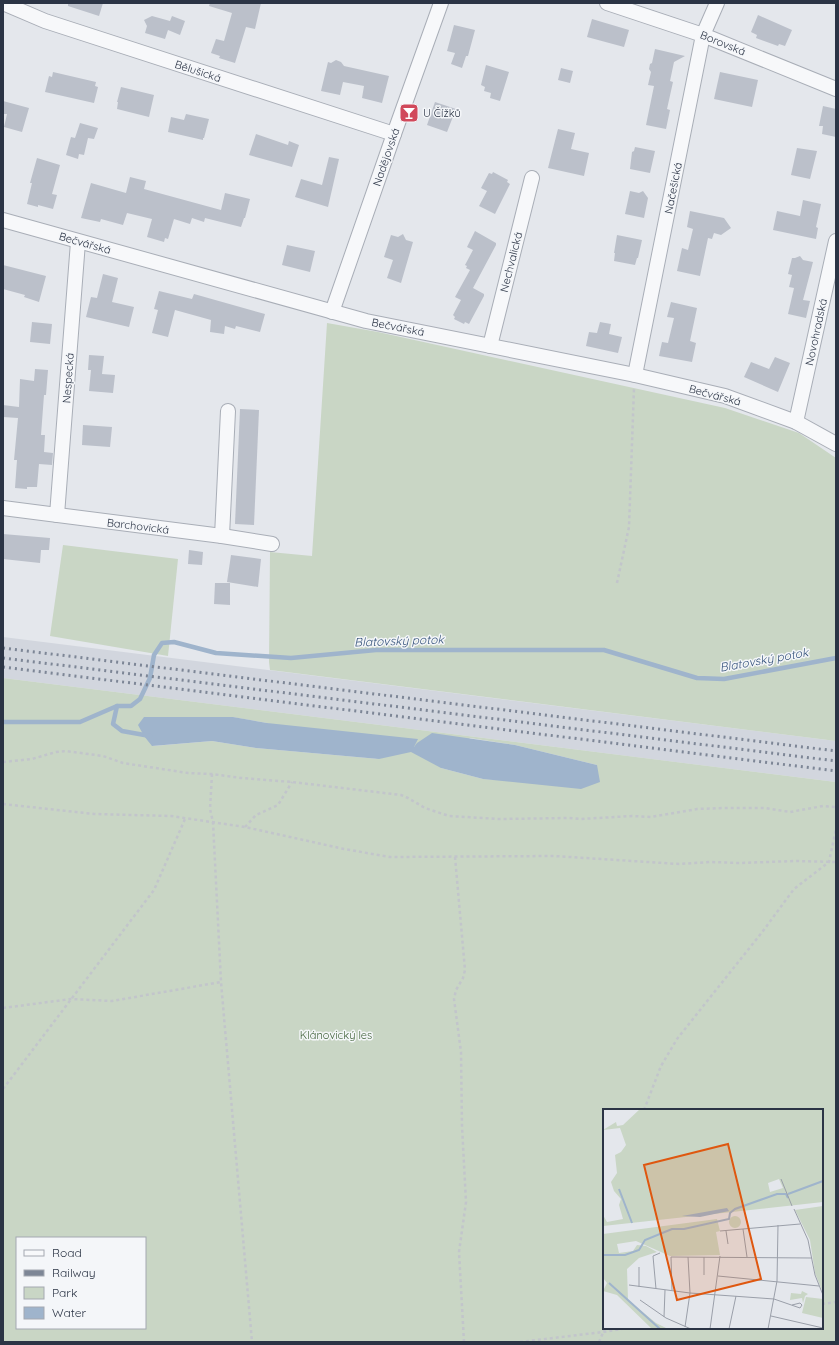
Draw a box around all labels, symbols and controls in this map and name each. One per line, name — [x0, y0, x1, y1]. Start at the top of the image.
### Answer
street label: Borovská — [698, 28, 748, 58]
street label: Bělušická — [173, 57, 223, 85]
bar icon: U Čížků — [398, 102, 420, 124]
place label: U Čížků — [423, 106, 461, 120]
street label: Nadějovská — [370, 126, 402, 188]
street label: Načešická — [661, 161, 685, 215]
street label: Bečvářská — [57, 229, 113, 257]
street label: Nechvalická — [497, 230, 525, 294]
street label: Novohradská — [802, 297, 830, 367]
street label: Bečvářská — [370, 315, 426, 339]
street label: Nespecká — [59, 352, 77, 404]
street label: Bečvářská — [687, 381, 743, 409]
street label: Barchovická — [106, 515, 170, 537]
water label: Blatovský potok — [354, 631, 446, 650]
water label: Blatovský potok — [718, 644, 811, 675]
park label: Klánovický les — [300, 1028, 372, 1042]
inset map — [603, 1109, 823, 1329]
legend — [16, 1237, 146, 1329]
text: Road — [52, 1245, 82, 1260]
text: Railway — [52, 1265, 96, 1280]
text: Park — [52, 1285, 77, 1300]
text: Water — [52, 1305, 87, 1320]

